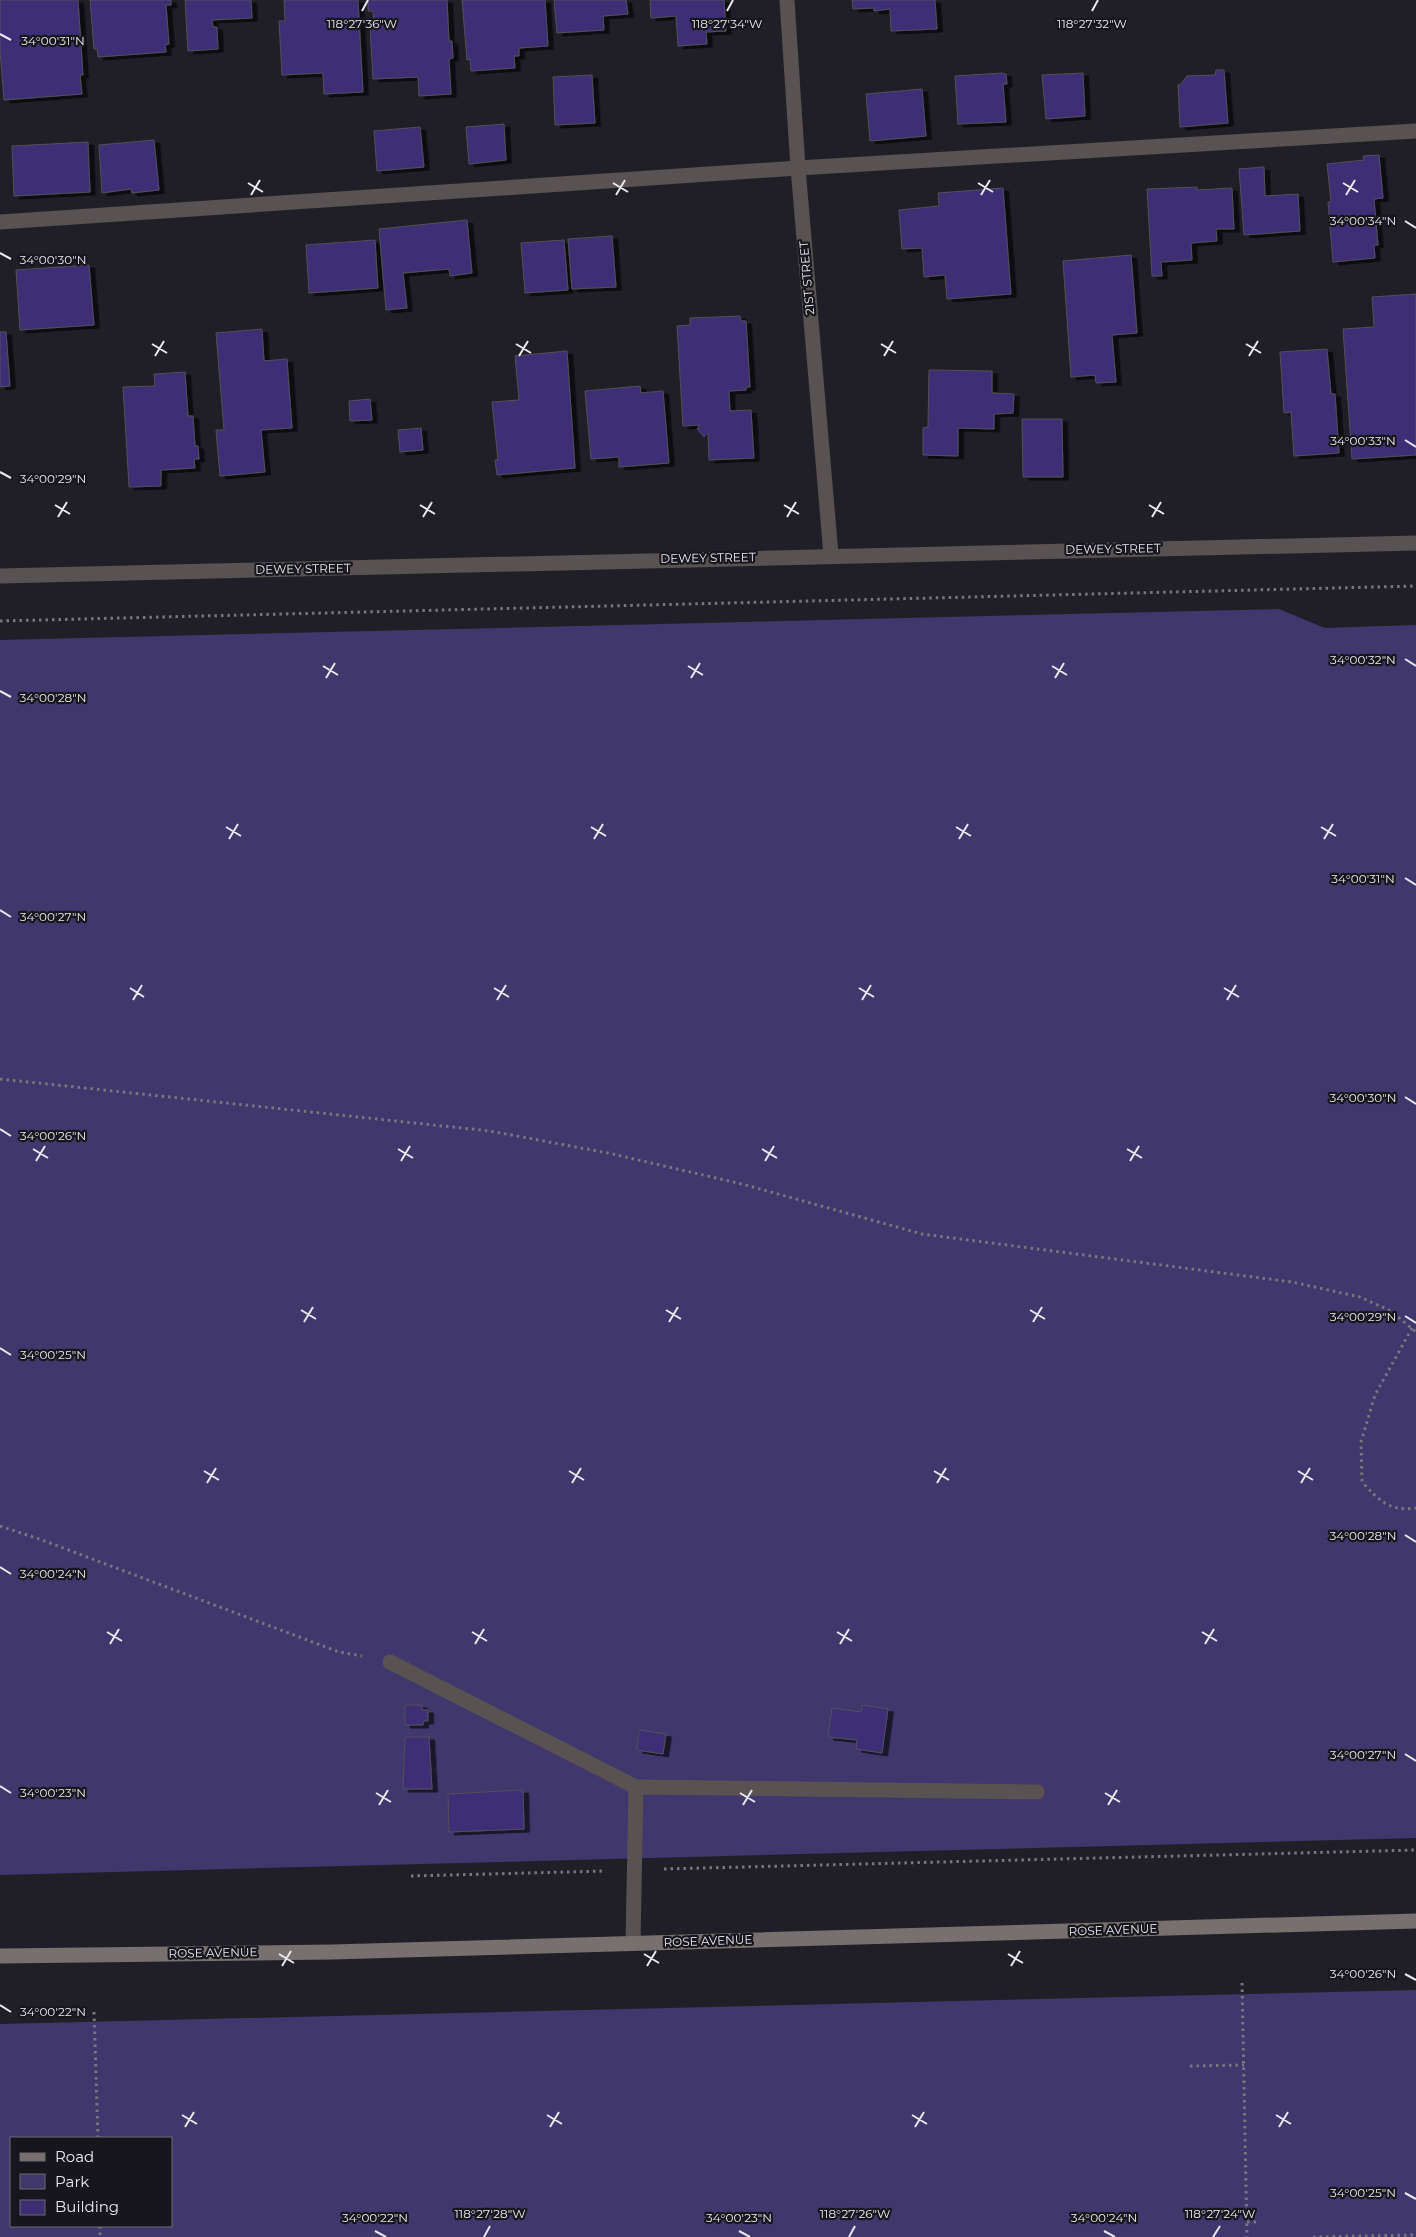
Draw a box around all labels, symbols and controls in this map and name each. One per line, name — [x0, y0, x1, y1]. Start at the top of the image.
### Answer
text: 118°27'36"W — [327, 16, 397, 31]
text: 118°27'34"W — [692, 16, 762, 31]
text: 118°27'32"W — [1057, 16, 1127, 31]
text: 34°00'31"N — [21, 33, 85, 48]
text: 34°00'34"N — [1330, 213, 1396, 228]
street label: 21ST STREET — [796, 240, 817, 316]
text: 34°00'30"N — [19, 252, 87, 267]
text: 34°00'33"N — [1330, 433, 1396, 448]
text: 34°00'29"N — [20, 471, 86, 486]
street label: DEWEY STREET — [1065, 540, 1161, 557]
street label: DEWEY STREET — [660, 549, 756, 566]
street label: DEWEY STREET — [255, 560, 351, 577]
text: 34°00'32"N — [1330, 652, 1396, 667]
text: 34°00'28"N — [20, 690, 86, 705]
text: 34°00'31"N — [1331, 871, 1395, 886]
text: 34°00'27"N — [20, 909, 86, 924]
text: 34°00'30"N — [1329, 1090, 1397, 1105]
text: 34°00'26"N — [20, 1128, 86, 1143]
text: 34°00'29"N — [1330, 1309, 1396, 1324]
text: 34°00'25"N — [20, 1347, 86, 1362]
text: 34°00'28"N — [1330, 1528, 1396, 1543]
text: 34°00'24"N — [20, 1566, 86, 1581]
text: 34°00'27"N — [1330, 1747, 1396, 1762]
text: 34°00'23"N — [20, 1785, 86, 1800]
street label: ROSE AVENUE — [1068, 1920, 1158, 1939]
street label: ROSE AVENUE — [663, 1931, 753, 1950]
street label: ROSE AVENUE — [168, 1944, 258, 1961]
text: 34°00'26"N — [1330, 1966, 1396, 1981]
text: 34°00'22"N — [20, 2004, 86, 2019]
legend — [10, 2137, 172, 2227]
text: Road — [55, 2147, 94, 2166]
text: Park — [55, 2172, 89, 2191]
text: 34°00'25"N — [1330, 2185, 1396, 2200]
text: Building — [55, 2197, 119, 2216]
text: 118°27'28"W — [455, 2206, 525, 2221]
text: 118°27'26"W — [820, 2206, 890, 2221]
text: 118°27'24"W — [1185, 2206, 1255, 2221]
text: 34°00'22"N — [342, 2210, 408, 2225]
text: 34°00'23"N — [706, 2210, 772, 2225]
text: 34°00'24"N — [1071, 2210, 1137, 2225]

